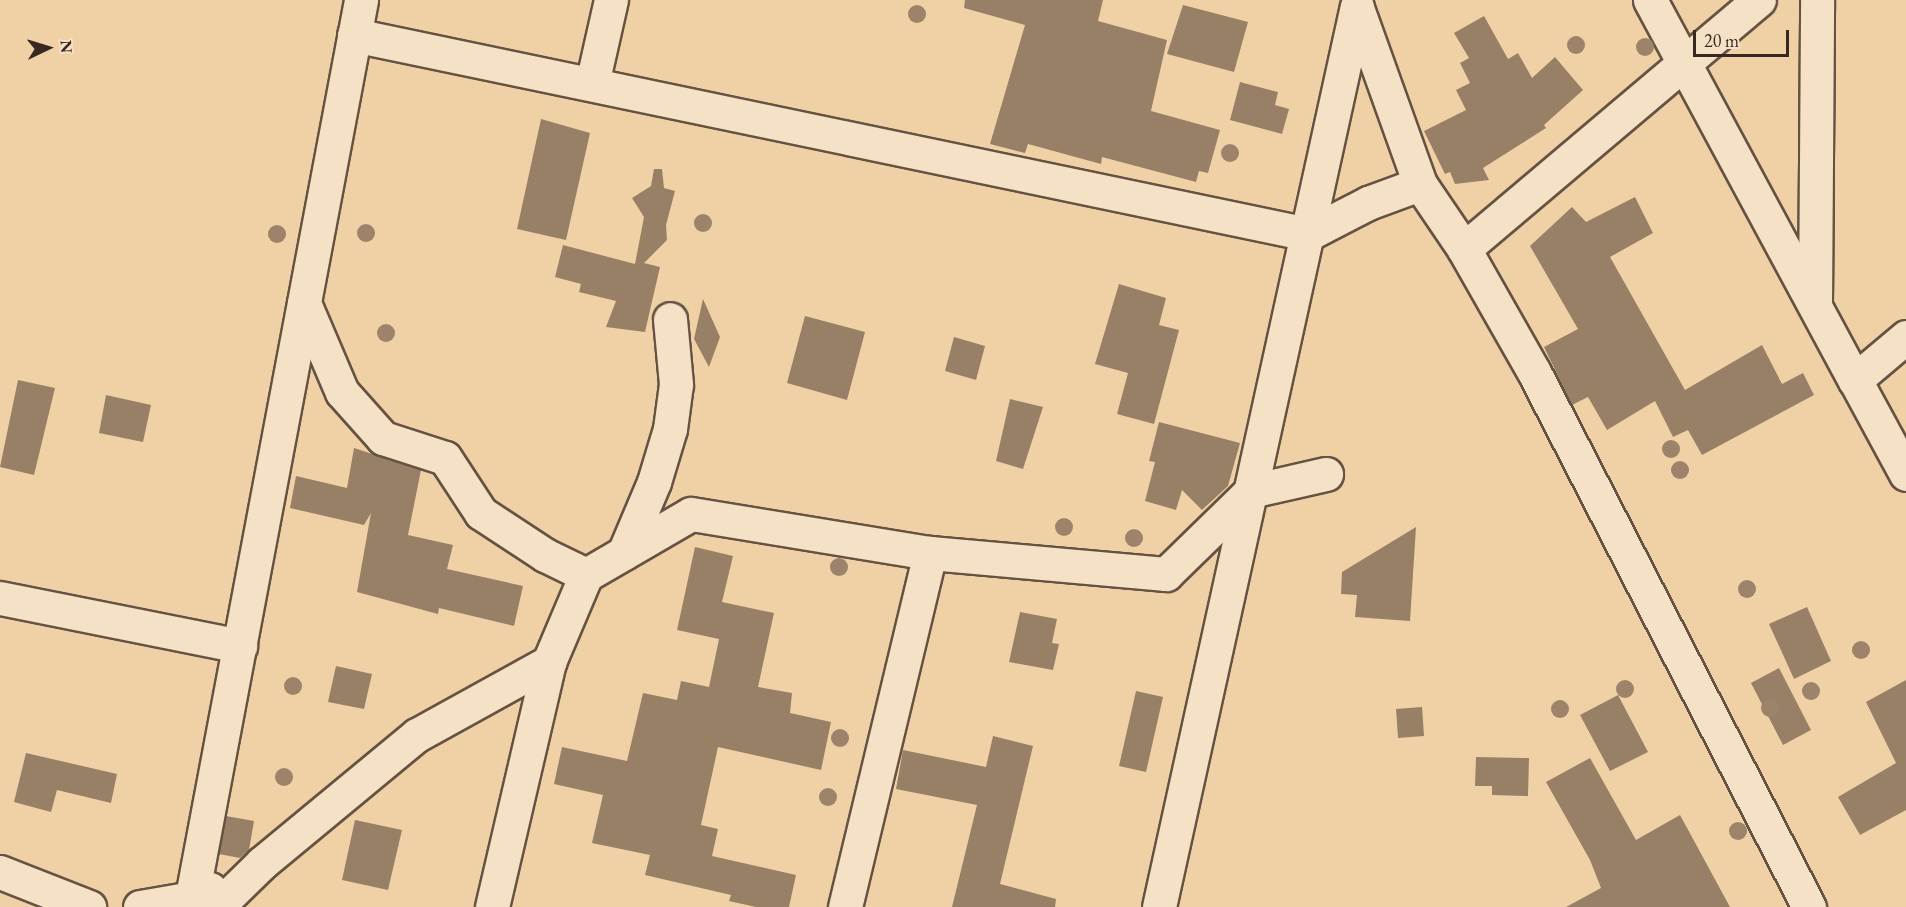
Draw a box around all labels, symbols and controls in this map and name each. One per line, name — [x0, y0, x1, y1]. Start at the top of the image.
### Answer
north arrow — [18, 18, 78, 78]
scale bar — [1696, 18, 1792, 56]
text: 20 m — [1704, 29, 1739, 52]
text: N — [56, 40, 77, 54]

